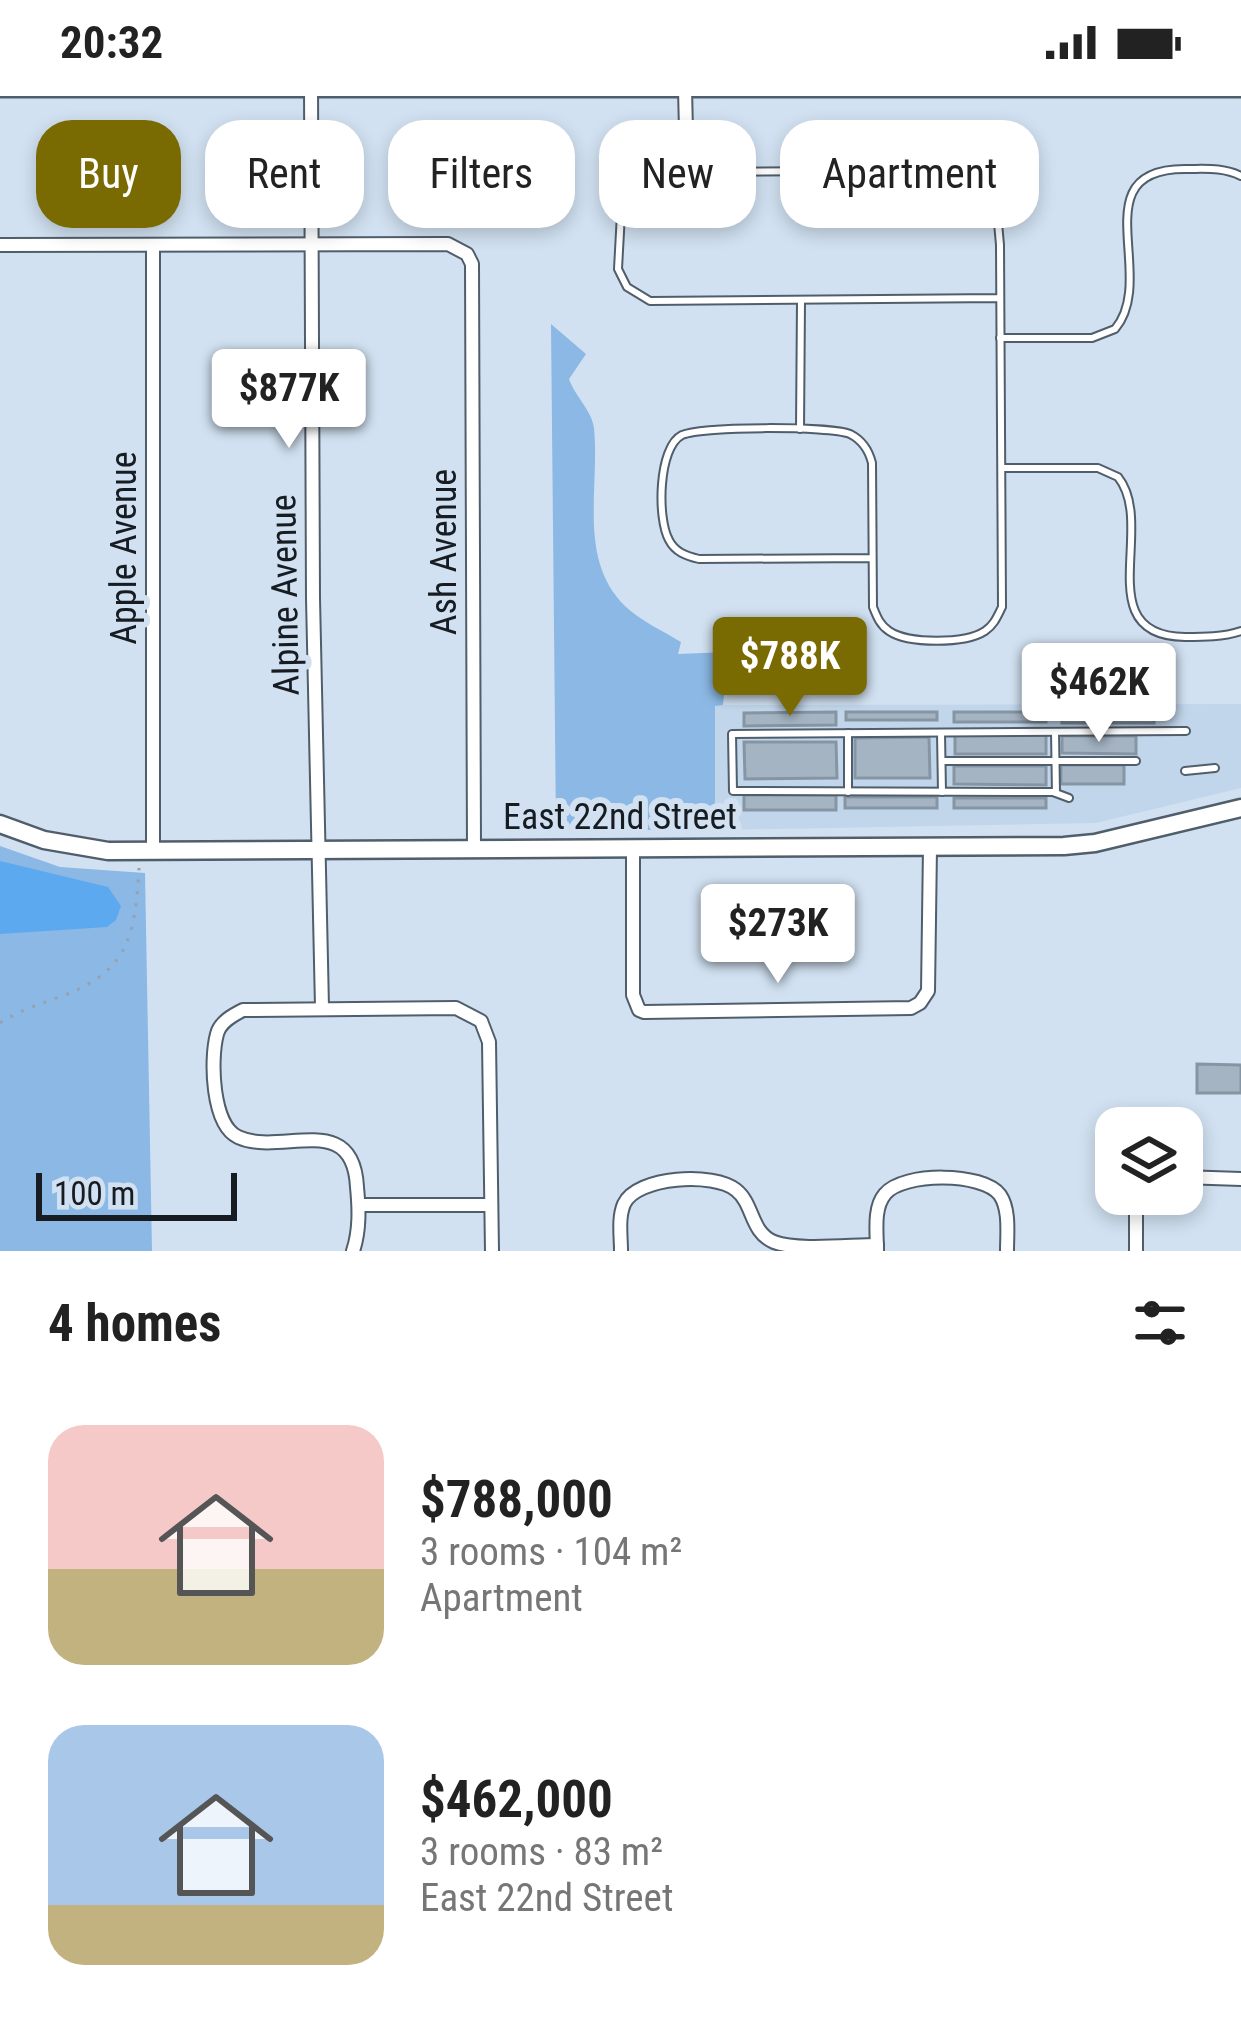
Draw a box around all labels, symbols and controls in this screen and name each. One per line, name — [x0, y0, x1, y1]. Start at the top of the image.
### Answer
text: 20:32 — [60, 16, 163, 69]
chip: Buy — [36, 120, 181, 228]
chip: Rent — [205, 120, 364, 228]
chip: Filters — [388, 120, 575, 228]
chip: New — [599, 120, 756, 228]
chip: Apartment — [780, 120, 1039, 228]
pin: $877K — [205, 349, 373, 451]
text: $877K — [239, 365, 339, 411]
street label: Apple Avenue — [103, 451, 145, 645]
street label: Ash Avenue — [423, 469, 465, 635]
street label: Alpine Avenue — [262, 494, 308, 696]
pin: $788K — [706, 617, 874, 719]
text: $788K — [740, 633, 840, 679]
pin: $462K — [1015, 643, 1183, 745]
text: $462K — [1049, 659, 1149, 705]
street label: East 22nd Street — [503, 796, 737, 838]
pin: $273K — [694, 884, 862, 986]
text: $273K — [728, 900, 828, 946]
map controls — [1095, 1107, 1203, 1215]
button: layers — [1095, 1107, 1203, 1215]
scale bar — [36, 1167, 237, 1220]
text: 100 m — [54, 1174, 135, 1213]
icon: filters — [1127, 1290, 1193, 1356]
text: 4 homes — [48, 1294, 221, 1353]
text: $788,000 — [420, 1470, 613, 1529]
icon: home — [144, 1473, 288, 1617]
text: 3 rooms · 104 m² — [420, 1529, 682, 1575]
text: Apartment — [420, 1575, 583, 1621]
text: $462,000 — [420, 1770, 613, 1829]
icon: home — [144, 1773, 288, 1917]
text: 3 rooms · 83 m² — [420, 1829, 663, 1875]
text: East 22nd Street — [420, 1875, 673, 1921]

